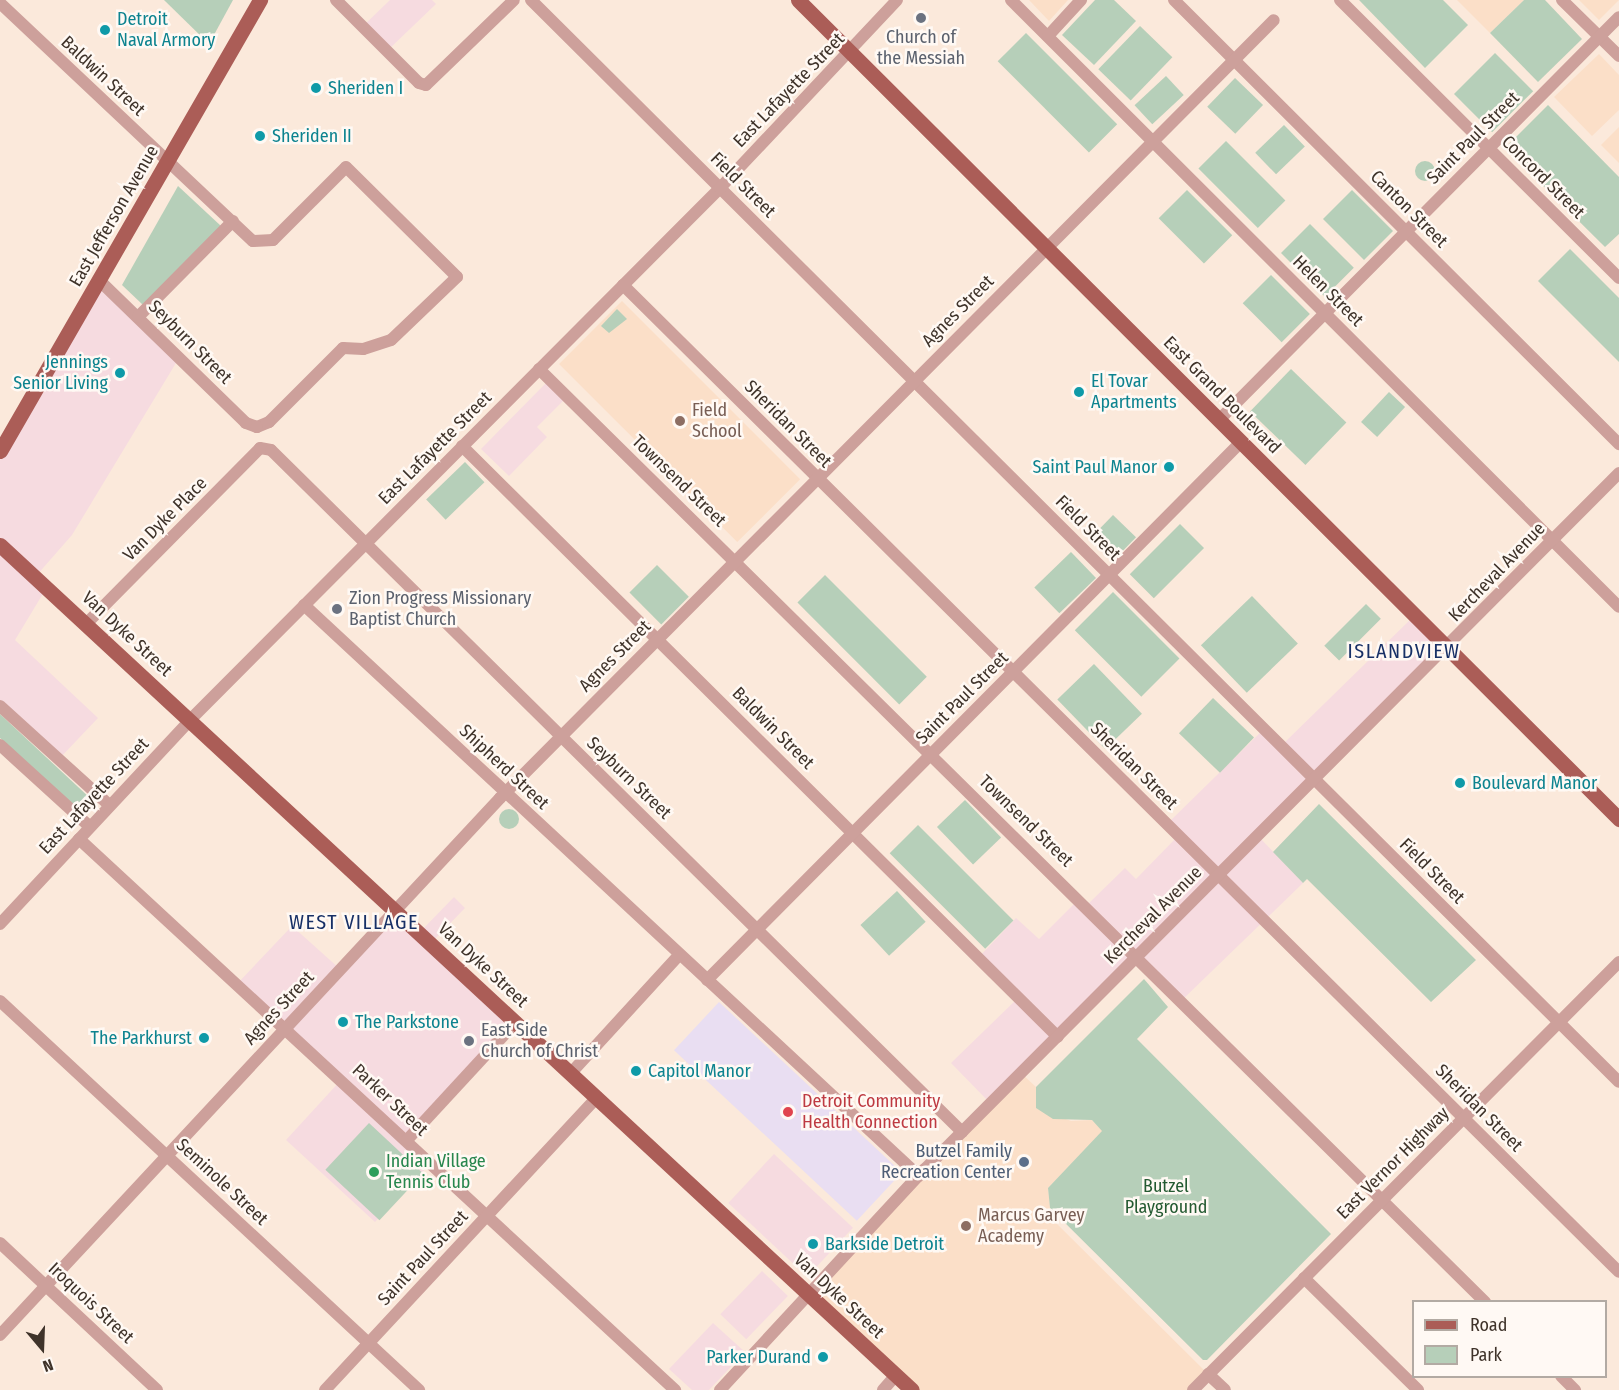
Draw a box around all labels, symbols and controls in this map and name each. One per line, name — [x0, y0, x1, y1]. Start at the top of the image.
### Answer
place label: Detroit Naval Armory — [117, 9, 215, 52]
marker: Church of the Messiah — [914, 11, 928, 25]
marker: Detroit Naval Armory — [98, 23, 112, 37]
place label: Church of the Messiah — [877, 27, 965, 70]
street label: East Lafayette Street — [729, 28, 849, 152]
street label: Baldwin Street — [56, 32, 150, 120]
place label: Sheriden I — [328, 77, 403, 99]
marker: Sheriden I — [309, 81, 323, 95]
street label: Saint Paul Street — [1422, 87, 1524, 189]
place label: Sheriden II — [272, 125, 352, 147]
marker: Sheriden II — [253, 129, 267, 143]
street label: Concord Street — [1497, 131, 1589, 223]
street label: East Jefferson Avenue — [65, 142, 163, 290]
street label: Field Street — [706, 148, 780, 222]
street label: Canton Street — [1366, 166, 1452, 252]
street label: Helen Street — [1288, 251, 1368, 331]
street label: Agnes Street — [918, 271, 998, 351]
street label: Seyburn Street — [144, 296, 236, 388]
street label: East Grand Boulevard — [1159, 332, 1285, 458]
place label: Jennings Senior Living — [13, 352, 108, 394]
marker: Jennings Senior Living — [113, 366, 127, 380]
place label: El Tovar Apartments — [1091, 371, 1177, 413]
street label: Sheridan Street — [740, 376, 836, 472]
marker: El Tovar Apartments — [1072, 385, 1086, 399]
street label: East Lafayette Street — [374, 387, 496, 509]
place label: Field School — [692, 400, 742, 442]
marker: Field School — [673, 414, 687, 428]
street label: Townsend Street — [628, 431, 730, 531]
place label: Saint Paul Manor — [1033, 456, 1157, 478]
marker: Saint Paul Manor — [1162, 460, 1176, 474]
street label: Van Dyke Place — [119, 473, 211, 565]
street label: Field Street — [1051, 491, 1125, 565]
street label: Kercheval Avenue — [1444, 518, 1550, 626]
street label: Van Dyke Street — [78, 587, 176, 681]
place label: Zion Progress Missionary Baptist Church — [349, 588, 531, 630]
marker: Zion Progress Missionary Baptist Church — [330, 602, 344, 616]
street label: Agnes Street — [575, 616, 655, 696]
district label: ISLANDVIEW — [1348, 639, 1460, 663]
street label: Saint Paul Street — [911, 647, 1013, 749]
street label: Baldwin Street — [727, 682, 819, 774]
street label: Sheridan Street — [1086, 718, 1182, 814]
street label: Shipherd Street — [455, 720, 553, 814]
street label: Seyburn Street — [582, 732, 676, 824]
street label: East Lafayette Street — [35, 733, 153, 859]
street label: Townsend Street — [975, 771, 1077, 871]
place label: Boulevard Manor — [1472, 772, 1597, 794]
marker: Boulevard Manor — [1453, 776, 1467, 790]
street label: Field Street — [1395, 834, 1469, 908]
street label: Kercheval Avenue — [1100, 862, 1206, 968]
district label: WEST VILLAGE — [289, 910, 419, 934]
street label: Van Dyke Street — [434, 918, 532, 1012]
street label: Agnes Street — [240, 967, 318, 1049]
place label: The Parkstone — [355, 1011, 459, 1033]
marker: The Parkstone — [336, 1015, 350, 1029]
place label: East Side Church of Christ — [481, 1020, 598, 1062]
place label: The Parkhurst — [91, 1027, 192, 1049]
marker: The Parkhurst — [197, 1031, 211, 1045]
marker: East Side Church of Christ — [462, 1034, 476, 1048]
street label: Parker Street — [348, 1060, 432, 1140]
place label: Capitol Manor — [648, 1060, 751, 1082]
street label: Sheridan Street — [1431, 1060, 1527, 1156]
marker: Capitol Manor — [629, 1064, 643, 1078]
place label: Detroit Community Health Connection — [802, 1091, 940, 1134]
street label: East Vernor Highway — [1332, 1102, 1454, 1224]
marker: Detroit Community Health Connection — [779, 1103, 797, 1121]
street label: Seminole Street — [172, 1134, 272, 1230]
place label: Butzel Family Recreation Center — [881, 1141, 1012, 1184]
place label: Indian Village Tennis Club — [386, 1151, 486, 1194]
marker: Butzel Family Recreation Center — [1017, 1155, 1031, 1169]
marker: Indian Village Tennis Club — [367, 1165, 381, 1179]
park label: Butzel Playground — [1125, 1176, 1207, 1218]
place label: Marcus Garvey Academy — [978, 1205, 1084, 1248]
street label: Saint Paul Street — [374, 1206, 472, 1310]
marker: Marcus Garvey Academy — [959, 1219, 973, 1233]
place label: Barkside Detroit — [825, 1233, 944, 1255]
marker: Barkside Detroit — [806, 1237, 820, 1251]
street label: Van Dyke Street — [790, 1249, 888, 1343]
street label: Iroquois Street — [44, 1258, 138, 1348]
legend — [1412, 1300, 1607, 1378]
text: Road — [1470, 1314, 1507, 1336]
north arrow — [12, 1318, 72, 1378]
text: Park — [1470, 1344, 1502, 1366]
place label: Parker Durand — [706, 1346, 811, 1368]
marker: Parker Durand — [816, 1350, 830, 1364]
text: N — [40, 1355, 56, 1376]

